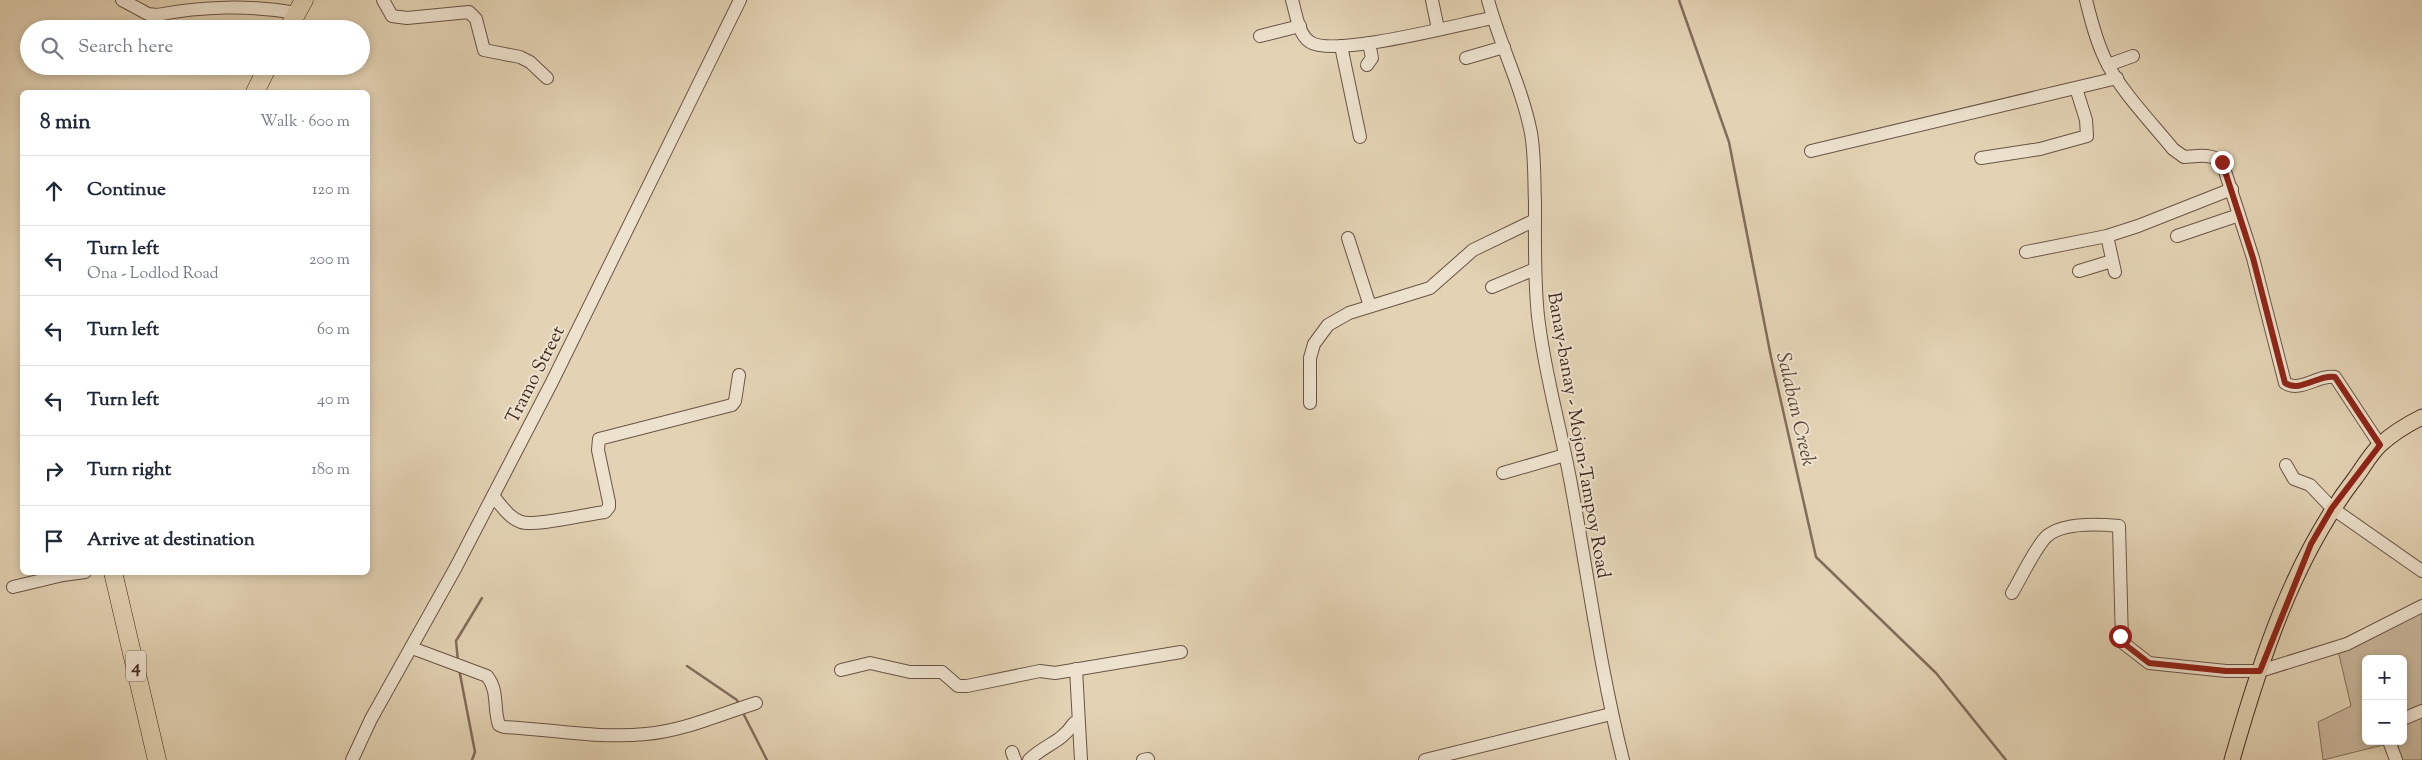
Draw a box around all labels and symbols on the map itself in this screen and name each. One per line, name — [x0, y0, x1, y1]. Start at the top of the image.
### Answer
route end — [2211, 151, 2234, 174]
street label: Banay-banay - Mojon-Tampoy Road — [1539, 290, 1616, 581]
street label: Tramo Street — [500, 321, 573, 429]
water label: Salaban Creek — [1767, 350, 1822, 469]
route start — [2109, 625, 2132, 648]
road number: 4 — [126, 650, 146, 681]

